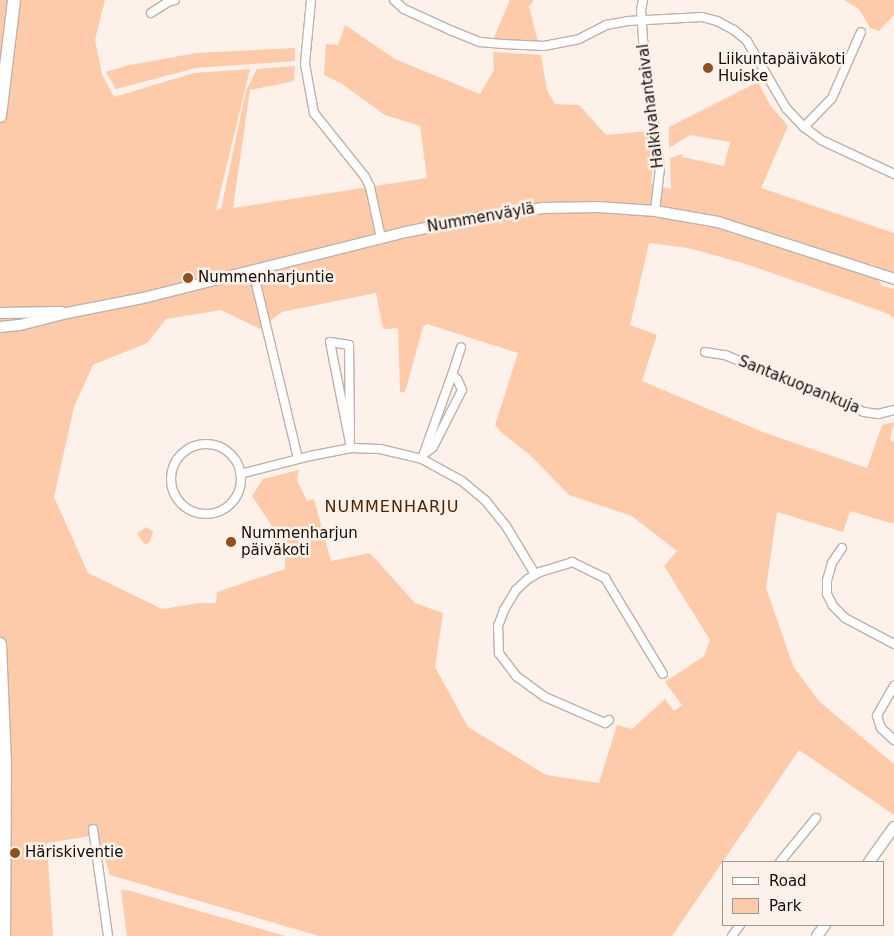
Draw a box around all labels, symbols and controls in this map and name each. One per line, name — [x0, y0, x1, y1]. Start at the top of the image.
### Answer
street label: Halkivahantaival — [634, 43, 668, 169]
place label: Liikuntapäiväkoti Huiske — [718, 50, 845, 85]
marker: Liikuntapäiväkoti Huiske — [702, 62, 714, 74]
street label: Nummenväylä — [426, 200, 536, 236]
place label: Nummenharjuntie — [198, 269, 334, 287]
marker: Nummenharjuntie — [182, 272, 194, 284]
street label: Santakuopankuja — [736, 352, 862, 418]
district label: NUMMENHARJU — [323, 497, 461, 517]
place label: Nummenharjun päiväkoti — [241, 524, 358, 559]
marker: Nummenharjun päiväkoti — [225, 536, 237, 548]
place label: Häriskiventie — [25, 844, 123, 862]
marker: Häriskiventie — [9, 847, 21, 859]
legend — [722, 861, 884, 926]
text: Road — [769, 872, 807, 890]
text: Park — [769, 897, 801, 915]

